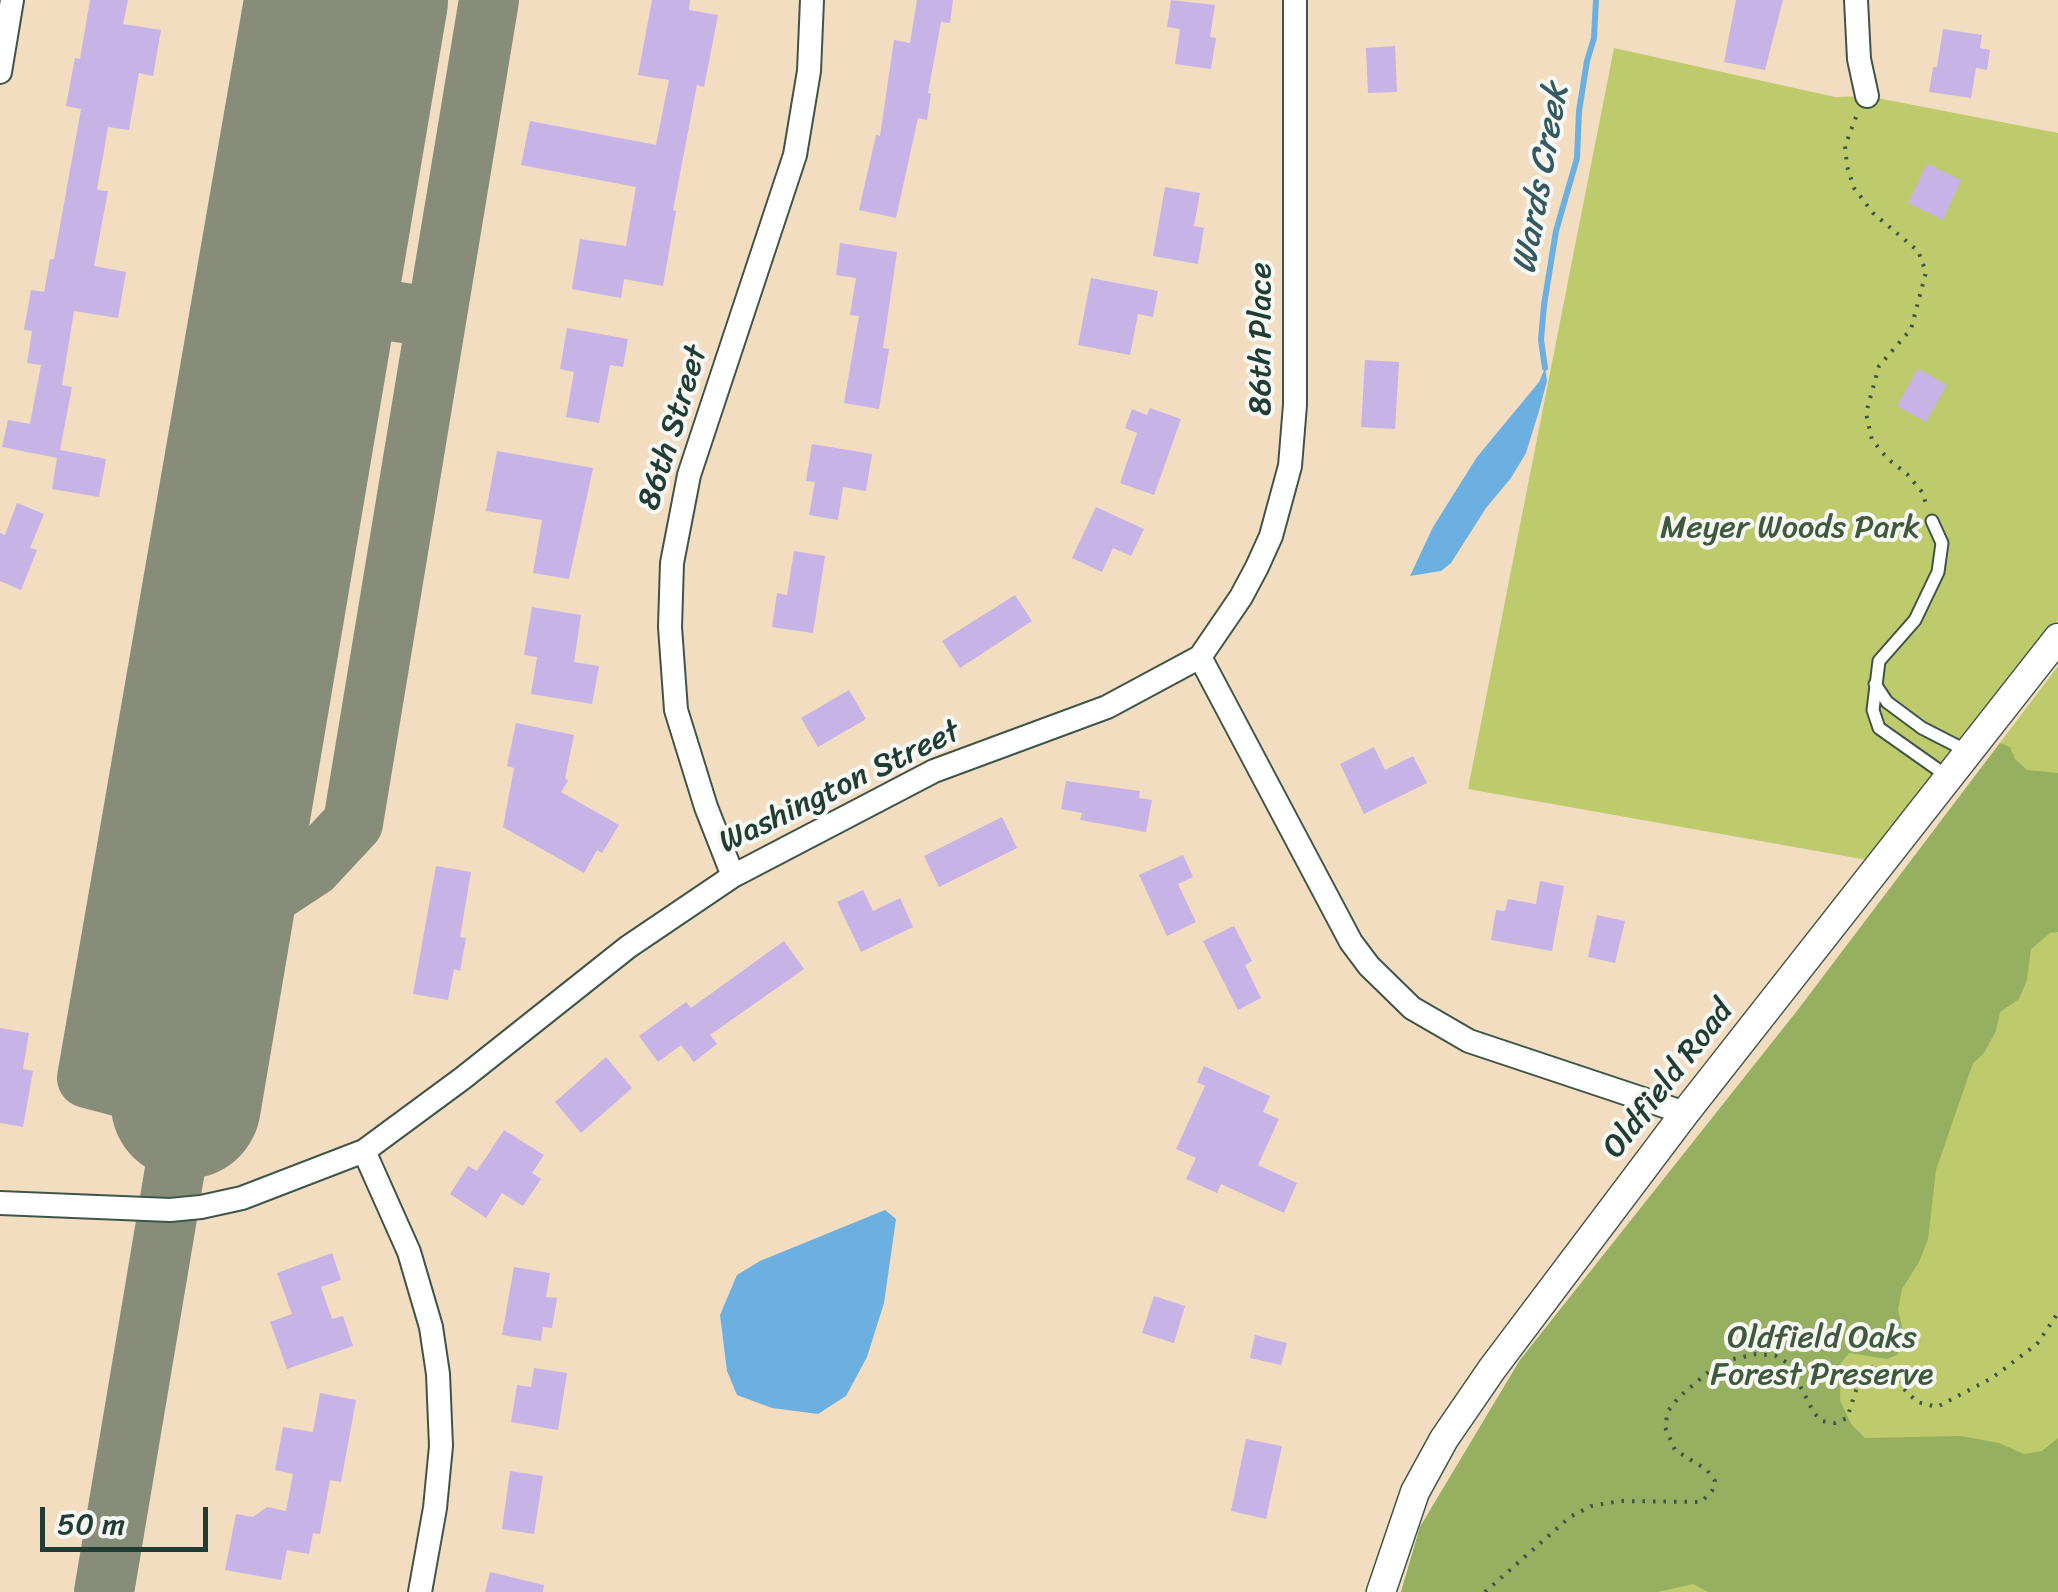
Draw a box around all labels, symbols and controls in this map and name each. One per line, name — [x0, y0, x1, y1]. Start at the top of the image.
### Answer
water label: Wards Creek — [1505, 81, 1579, 277]
street label: 86th Place — [1243, 262, 1281, 416]
street label: 86th Street — [631, 341, 717, 515]
park label: Meyer Woods Park — [1660, 510, 1920, 548]
street label: Washington Street — [713, 713, 967, 863]
street label: Oldfield Road — [1595, 993, 1743, 1167]
park label: Oldfield Oaks Forest Preserve — [1711, 1320, 1933, 1395]
scale bar — [45, 1487, 212, 1549]
text: 50 m — [57, 1497, 125, 1551]

